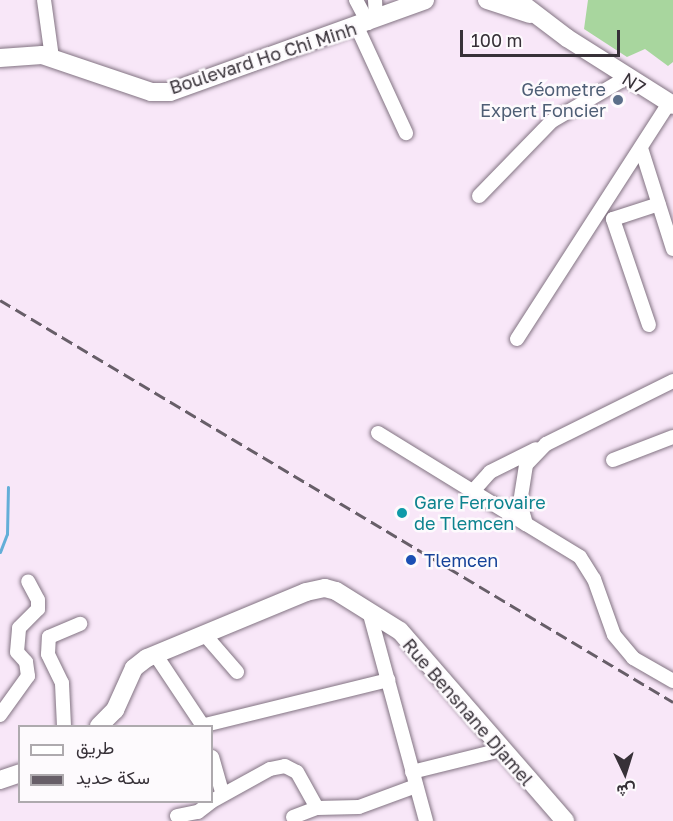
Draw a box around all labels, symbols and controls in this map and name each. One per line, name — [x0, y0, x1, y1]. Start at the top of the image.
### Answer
street label: Boulevard Ho Chi Minh — [167, 18, 359, 98]
scale bar — [463, 18, 624, 56]
text: 100 m — [471, 29, 522, 51]
street label: N7 — [618, 68, 650, 98]
place label: Géometre Expert Foncier — [480, 79, 606, 122]
marker: Géometre Expert Foncier — [611, 93, 625, 107]
place label: Gare Ferrovaire de Tlemcen — [414, 492, 546, 534]
marker: Gare Ferrovaire de Tlemcen — [395, 506, 409, 520]
place label: Tlemcen — [424, 549, 498, 571]
marker: Tlemcen — [402, 551, 420, 569]
street label: Rue Bensnane Djamel — [398, 634, 538, 790]
legend — [18, 725, 213, 803]
text: طريق — [76, 736, 114, 758]
north arrow — [595, 743, 655, 803]
text: سكة حديد — [76, 766, 150, 788]
text: ش — [616, 780, 637, 802]

